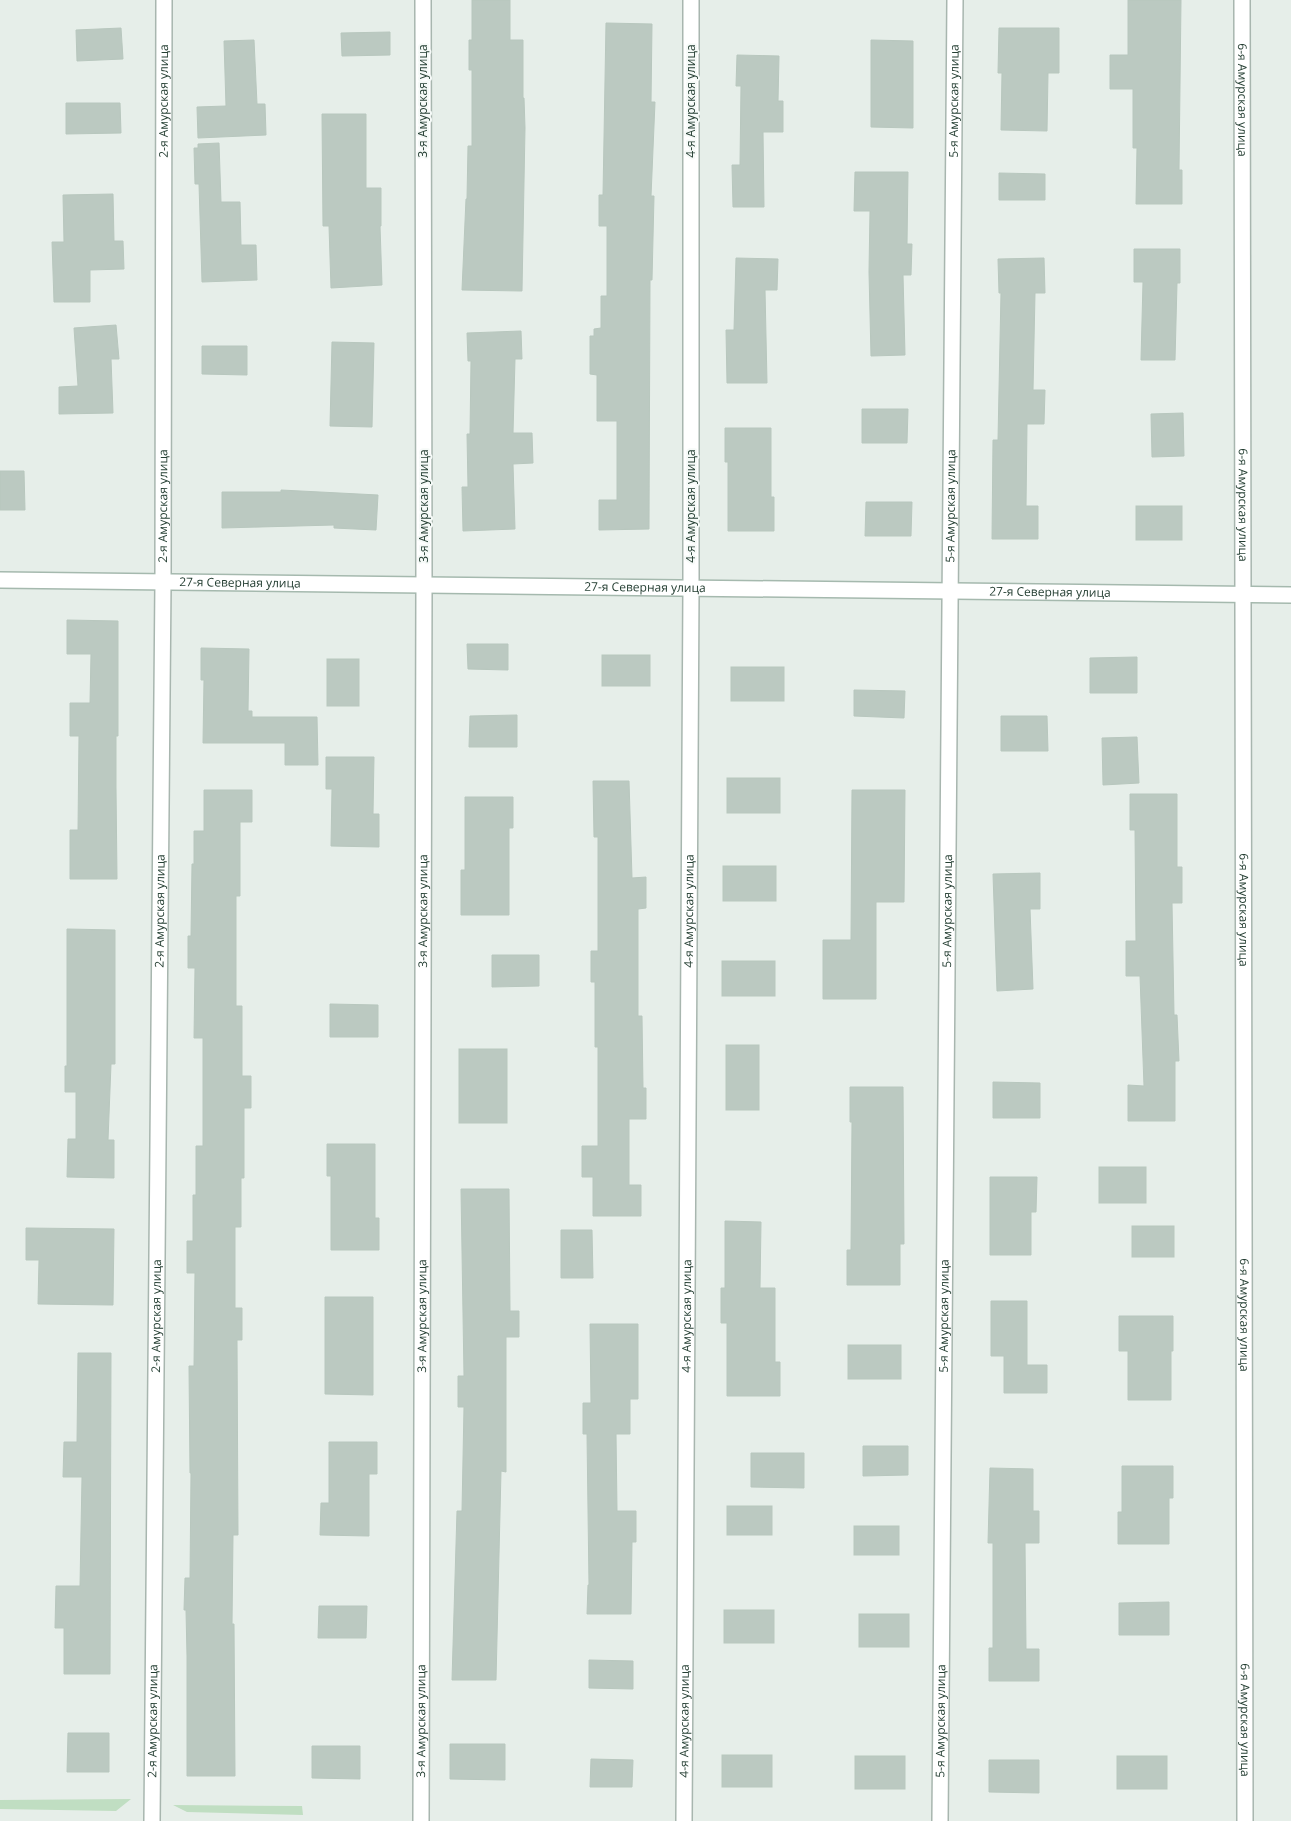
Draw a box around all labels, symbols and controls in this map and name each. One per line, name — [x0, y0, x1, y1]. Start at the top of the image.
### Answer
street label: 6-я Амурская улица — [1234, 43, 1251, 157]
street label: 2-я Амурская улица — [155, 44, 172, 158]
street label: 3-я Амурская улица — [414, 44, 431, 158]
street label: 4-я Амурская улица — [682, 44, 699, 158]
street label: 5-я Амурская улица — [945, 44, 963, 158]
street label: 6-я Амурская улица — [1235, 448, 1252, 562]
street label: 2-я Амурская улица — [154, 449, 171, 563]
street label: 3-я Амурская улица — [415, 449, 432, 563]
street label: 4-я Амурская улица — [682, 449, 699, 563]
street label: 5-я Амурская улица — [941, 449, 959, 563]
street label: 27-я Северная улица — [179, 573, 301, 591]
street label: 27-я Северная улица — [584, 578, 706, 596]
street label: 27-я Северная улица — [989, 582, 1111, 601]
street label: 6-я Амурская улица — [1235, 853, 1253, 967]
street label: 2-я Амурская улица — [151, 854, 169, 968]
street label: 3-я Амурская улица — [414, 854, 431, 968]
street label: 4-я Амурская улица — [680, 854, 697, 968]
street label: 5-я Амурская улица — [938, 854, 956, 968]
street label: 6-я Амурская улица — [1236, 1258, 1253, 1372]
street label: 2-я Амурская улица — [147, 1259, 165, 1373]
street label: 3-я Амурская улица — [413, 1259, 430, 1373]
street label: 4-я Амурская улица — [678, 1259, 695, 1373]
street label: 5-я Амурская улица — [935, 1259, 953, 1373]
street label: 6-я Амурская улица — [1237, 1663, 1254, 1777]
street label: 2-я Амурская улица — [143, 1664, 161, 1778]
street label: 3-я Амурская улица — [412, 1664, 429, 1778]
street label: 4-я Амурская улица — [675, 1664, 693, 1778]
street label: 5-я Амурская улица — [931, 1664, 949, 1778]

